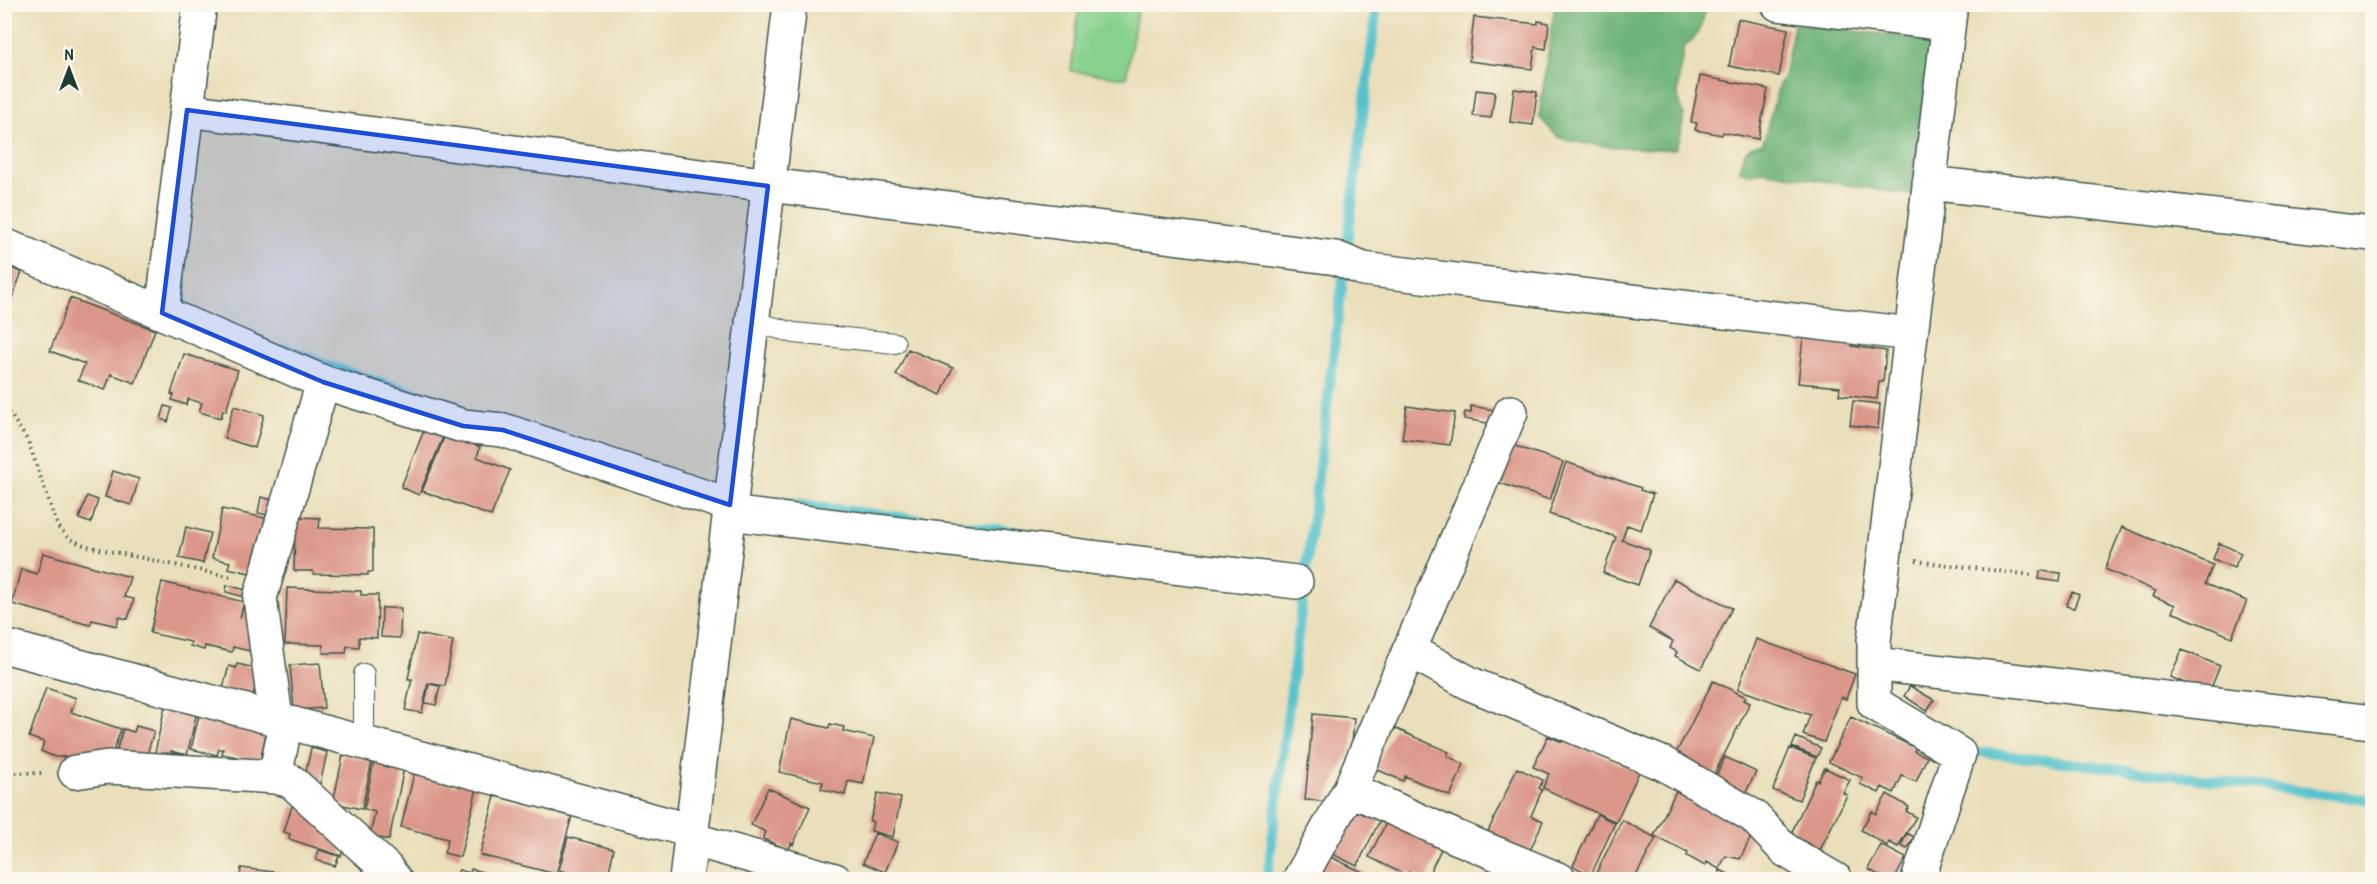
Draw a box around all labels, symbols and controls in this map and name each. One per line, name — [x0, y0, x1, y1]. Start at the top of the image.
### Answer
north arrow — [39, 39, 99, 99]
text: N — [65, 43, 74, 65]

